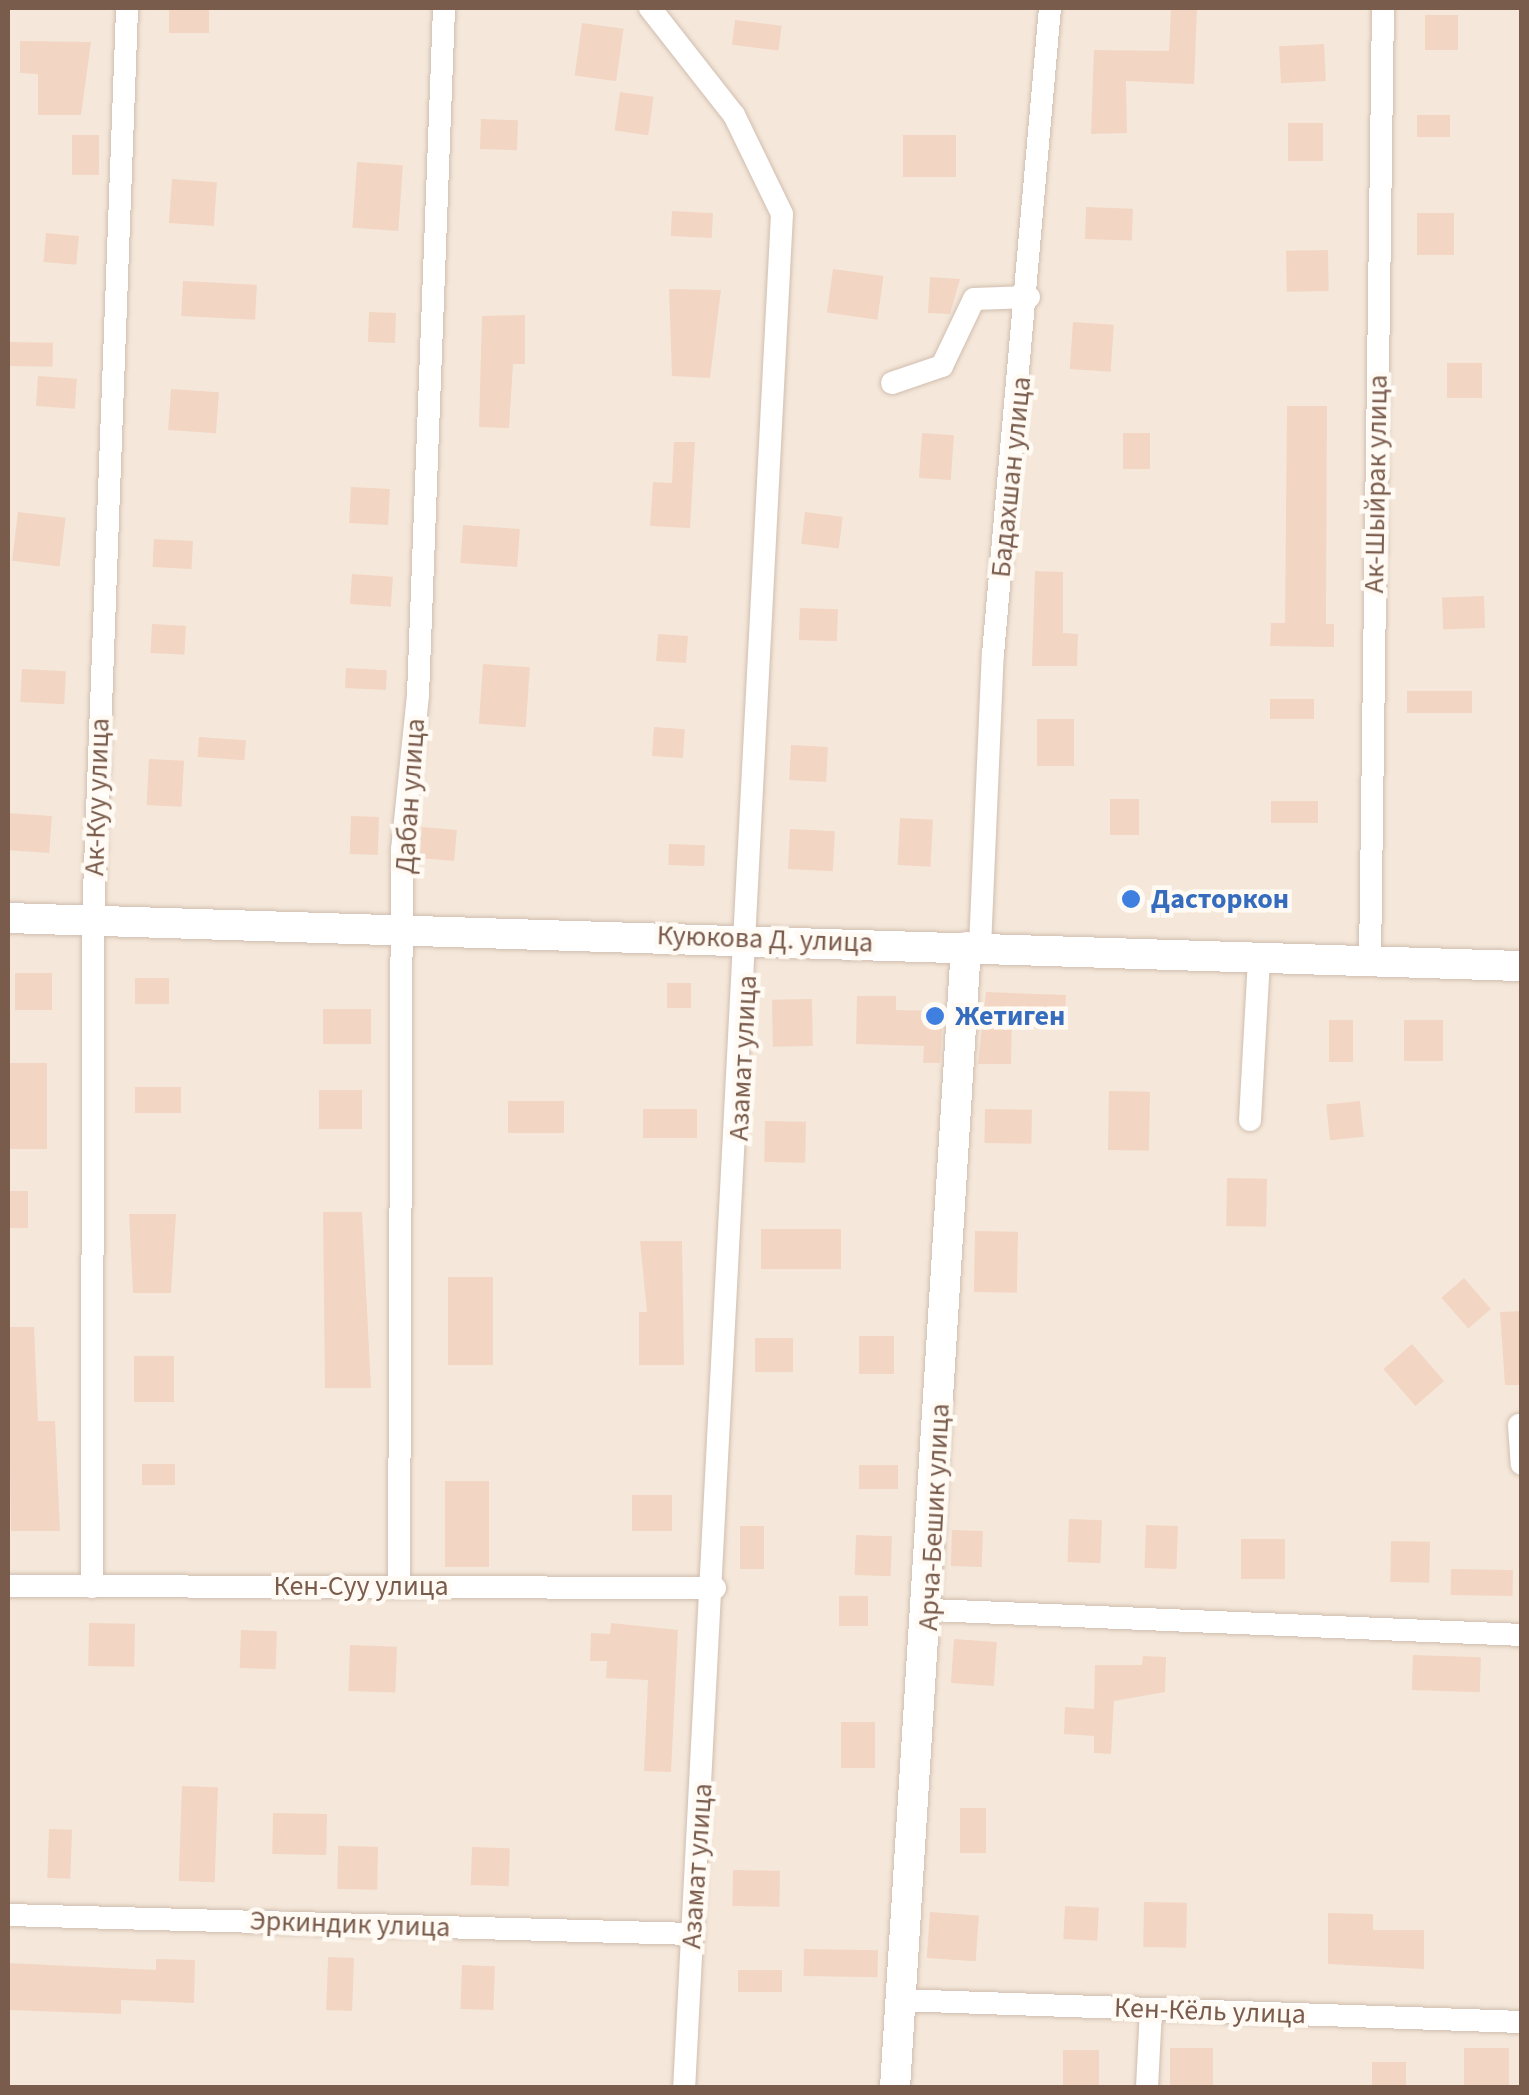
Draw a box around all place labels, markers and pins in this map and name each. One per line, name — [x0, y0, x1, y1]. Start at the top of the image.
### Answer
place label: Дасторкон — [1151, 882, 1289, 916]
marker: Дасторкон — [1120, 888, 1142, 910]
place label: Жетиген — [955, 999, 1065, 1033]
marker: Жетиген — [924, 1005, 946, 1027]

